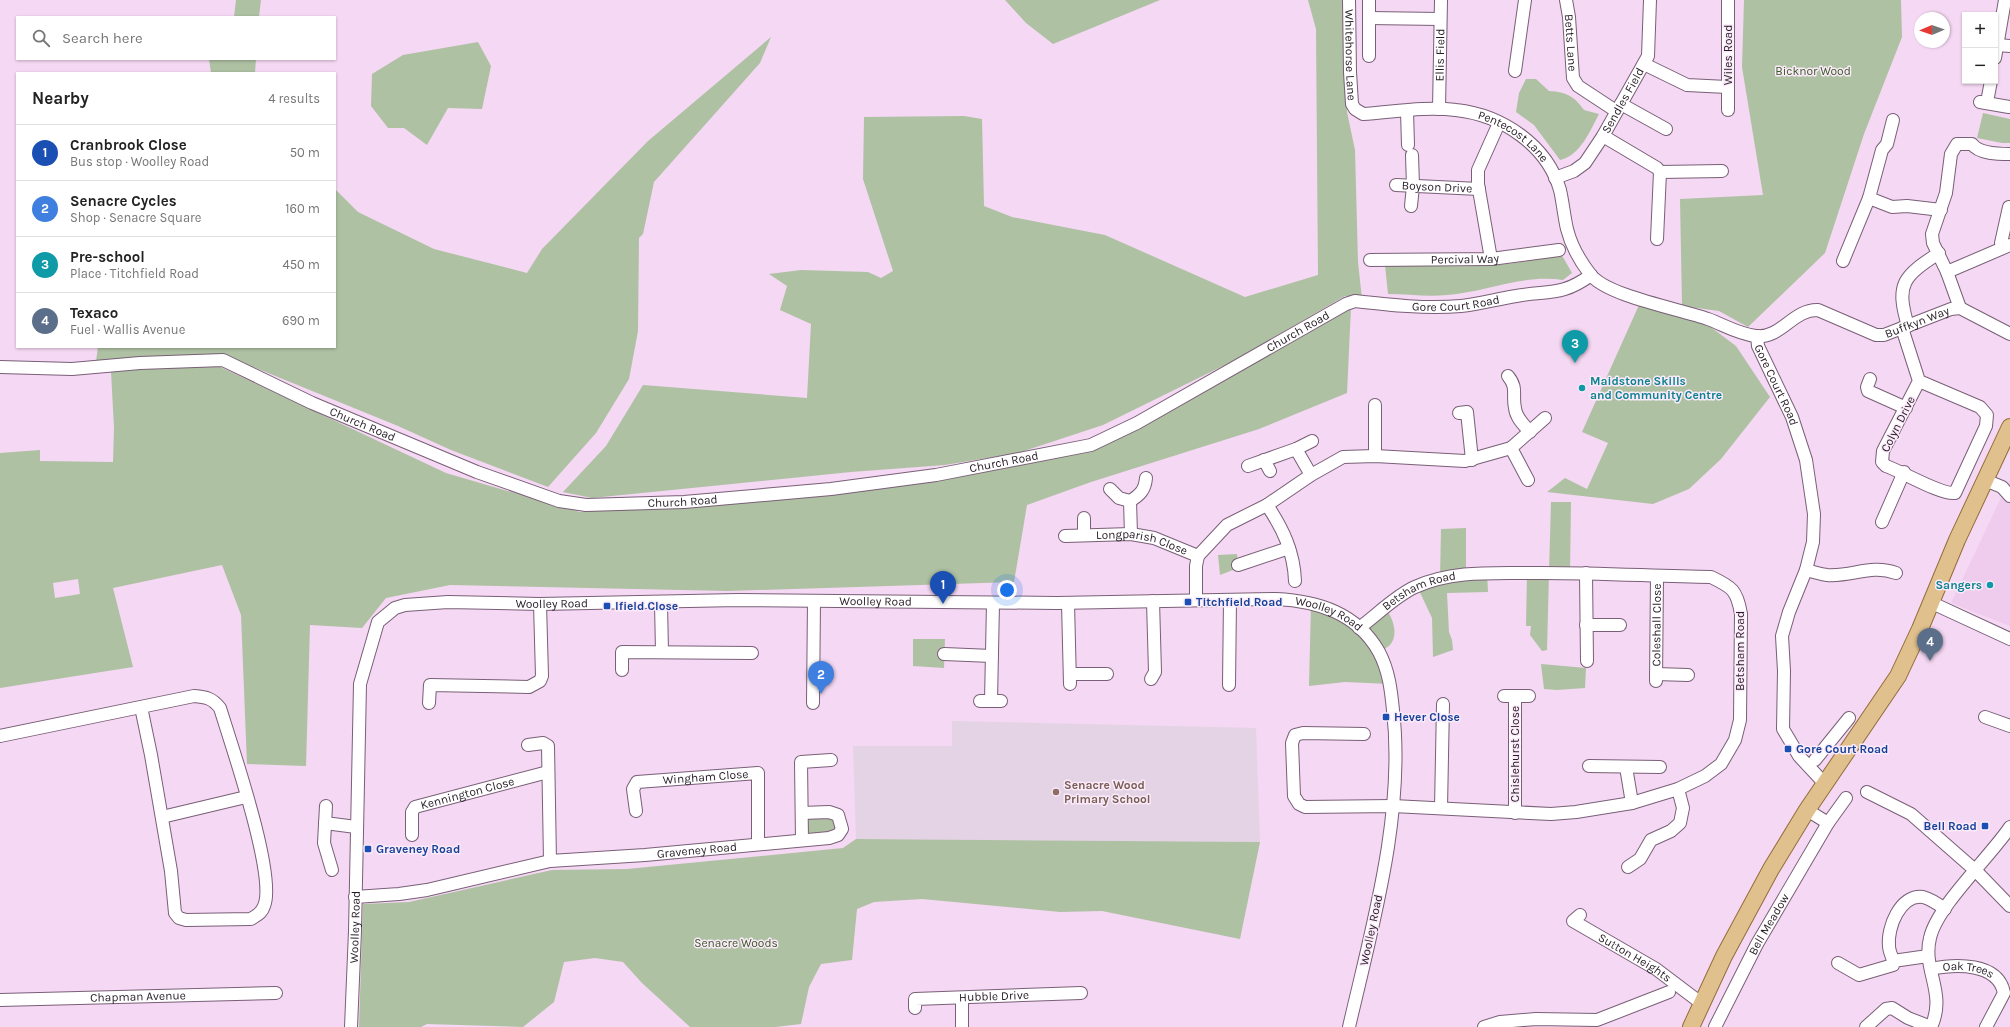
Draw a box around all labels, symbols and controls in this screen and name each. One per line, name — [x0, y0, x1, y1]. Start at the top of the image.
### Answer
street label: Whitehorse Lane — [1342, 9, 1359, 101]
north arrow — [1914, 12, 1950, 48]
map controls — [1962, 12, 1998, 84]
button: + — [1962, 12, 1998, 48]
street label: Betts Lane — [1562, 14, 1580, 72]
search box — [16, 16, 336, 60]
street label: Wiles Road — [1721, 25, 1735, 85]
icon: search — [30, 27, 52, 49]
street label: Ellis Field — [1433, 28, 1447, 82]
text: Search here — [62, 29, 143, 47]
button: − — [1962, 48, 1998, 84]
park label: Bicknor Wood — [1775, 64, 1851, 78]
street label: Sendles Field — [1599, 65, 1647, 136]
text: Nearby — [32, 88, 89, 108]
text: 4 results — [268, 91, 320, 106]
street label: Pentecost Lane — [1476, 108, 1551, 165]
text: Cranbrook Close — [70, 136, 187, 154]
text: 1 — [43, 145, 47, 160]
text: 50 m — [290, 145, 320, 160]
text: Bus stop · Woolley Road — [70, 154, 209, 169]
street label: Boyson Drive — [1401, 178, 1473, 196]
text: Senacre Cycles — [70, 192, 177, 210]
text: 2 — [41, 201, 49, 216]
text: 160 m — [285, 201, 320, 216]
text: Shop · Senacre Square — [70, 210, 201, 225]
text: Pre-school — [70, 248, 145, 266]
street label: Percival Way — [1431, 251, 1500, 266]
text: 3 — [41, 257, 49, 272]
text: 450 m — [282, 257, 320, 272]
text: Place · Titchfield Road — [70, 266, 199, 281]
street label: Gore Court Road — [1412, 292, 1501, 314]
street label: Buffkyn Way — [1883, 303, 1952, 341]
text: Texaco — [70, 304, 118, 322]
street label: Church Road — [1264, 308, 1332, 355]
text: 4 — [41, 313, 49, 328]
text: 690 m — [282, 313, 320, 328]
text: Fuel · Wallis Avenue — [70, 322, 185, 337]
pin: 3 — [1562, 330, 1588, 363]
street label: Gore Court Road — [1751, 342, 1801, 427]
place label: Maidstone Skills and Community Centre — [1590, 374, 1722, 402]
marker: Maidstone Skills and Community Centre — [1577, 383, 1587, 393]
street label: Colyn Drive — [1878, 394, 1918, 454]
street label: Church Road — [327, 404, 398, 444]
street label: Church Road — [968, 448, 1040, 475]
street label: Church Road — [647, 492, 718, 510]
street label: Longparish Close — [1096, 527, 1190, 558]
street label: Betsham Road — [1379, 569, 1457, 613]
pin: 1 — [930, 571, 956, 604]
place label: Sangers — [1935, 578, 1982, 592]
your location — [997, 580, 1017, 600]
marker: Sangers — [1985, 580, 1995, 590]
street label: Coleshall Close — [1649, 583, 1664, 667]
street label: Woolley Road — [839, 594, 912, 609]
street label: Woolley Road — [1294, 594, 1366, 634]
place label: Titchfield Road — [1196, 595, 1283, 609]
street label: Woolley Road — [515, 596, 588, 611]
marker: Titchfield Road — [1183, 597, 1193, 607]
place label: Ifield Close — [615, 599, 678, 613]
marker: Ifield Close — [602, 601, 612, 611]
street label: Betsham Road — [1733, 611, 1747, 691]
pin: 4 — [1917, 628, 1943, 661]
pin: 2 — [808, 661, 834, 694]
street label: Chislehurst Close — [1508, 706, 1522, 802]
place label: Hever Close — [1394, 710, 1460, 724]
marker: Hever Close — [1381, 712, 1391, 722]
place label: Gore Court Road — [1796, 742, 1888, 756]
marker: Gore Court Road — [1783, 744, 1793, 754]
street label: Wingham Close — [662, 767, 749, 787]
street label: Kennington Close — [419, 774, 516, 812]
place label: Senacre Wood Primary School — [1064, 778, 1151, 806]
marker: Senacre Wood Primary School — [1051, 787, 1061, 797]
place label: Bell Road — [1924, 819, 1977, 833]
marker: Bell Road — [1980, 821, 1990, 831]
street label: Graveney Road — [656, 840, 738, 861]
place label: Graveney Road — [376, 842, 460, 856]
marker: Graveney Road — [363, 844, 373, 854]
street label: Woolley Road — [347, 891, 363, 964]
street label: Bell Meadow — [1746, 891, 1792, 957]
street label: Woolley Road — [1357, 893, 1385, 967]
street label: Sutton Heights — [1596, 930, 1674, 985]
park label: Senacre Woods — [694, 936, 778, 950]
street label: Oak Trees — [1942, 959, 1997, 981]
street label: Chapman Avenue — [90, 988, 186, 1005]
street label: Hubble Drive — [959, 988, 1029, 1004]

